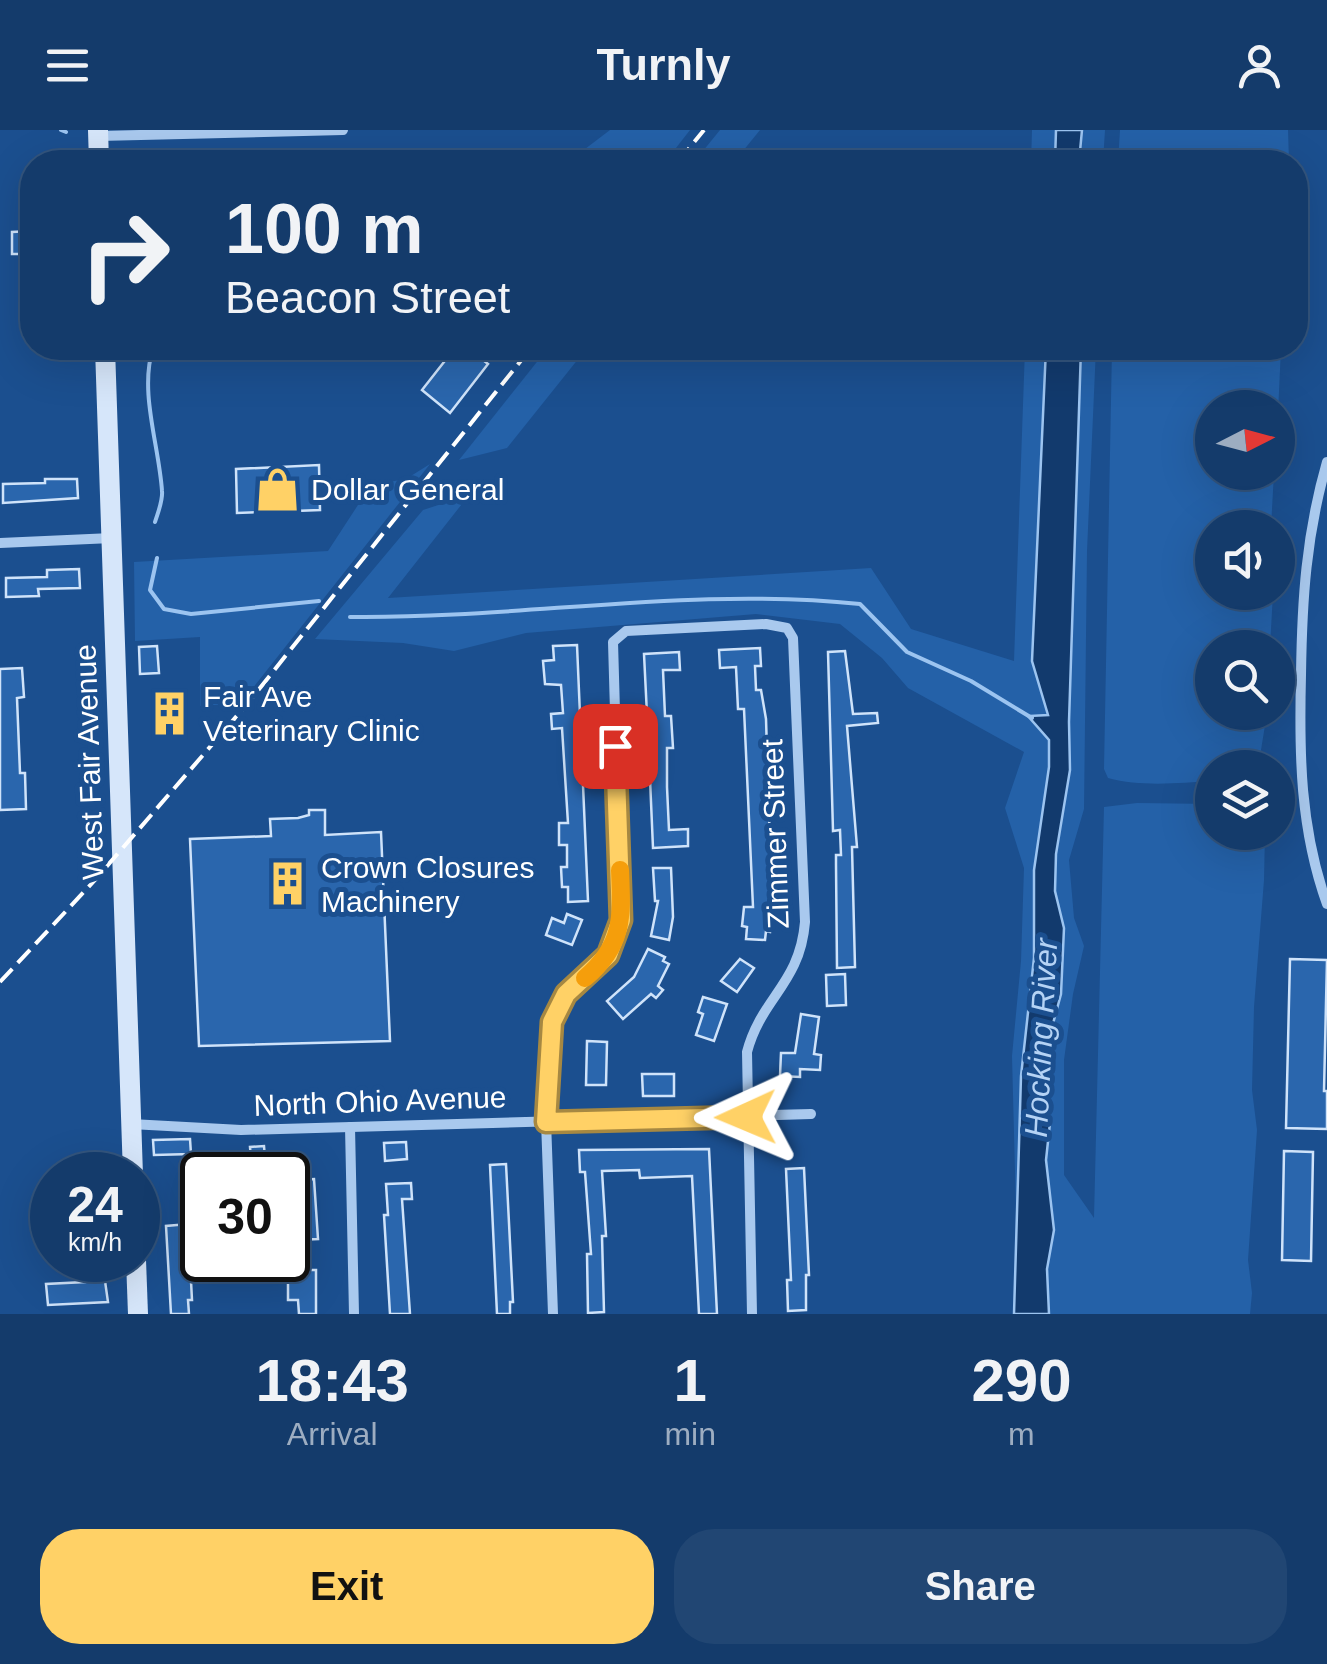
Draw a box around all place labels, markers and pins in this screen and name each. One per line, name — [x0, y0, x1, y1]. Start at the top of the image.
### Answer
shop icon: Dollar General — [254, 465, 302, 513]
place label: Dollar General — [311, 473, 504, 506]
place label: Fair Ave Veterinary Clinic — [203, 680, 420, 747]
building icon: Fair Ave Veterinary Clinic — [146, 689, 194, 737]
pin — [573, 704, 658, 789]
place label: Crown Closures Machinery — [321, 851, 534, 918]
building icon: Crown Closures Machinery — [264, 860, 312, 908]

